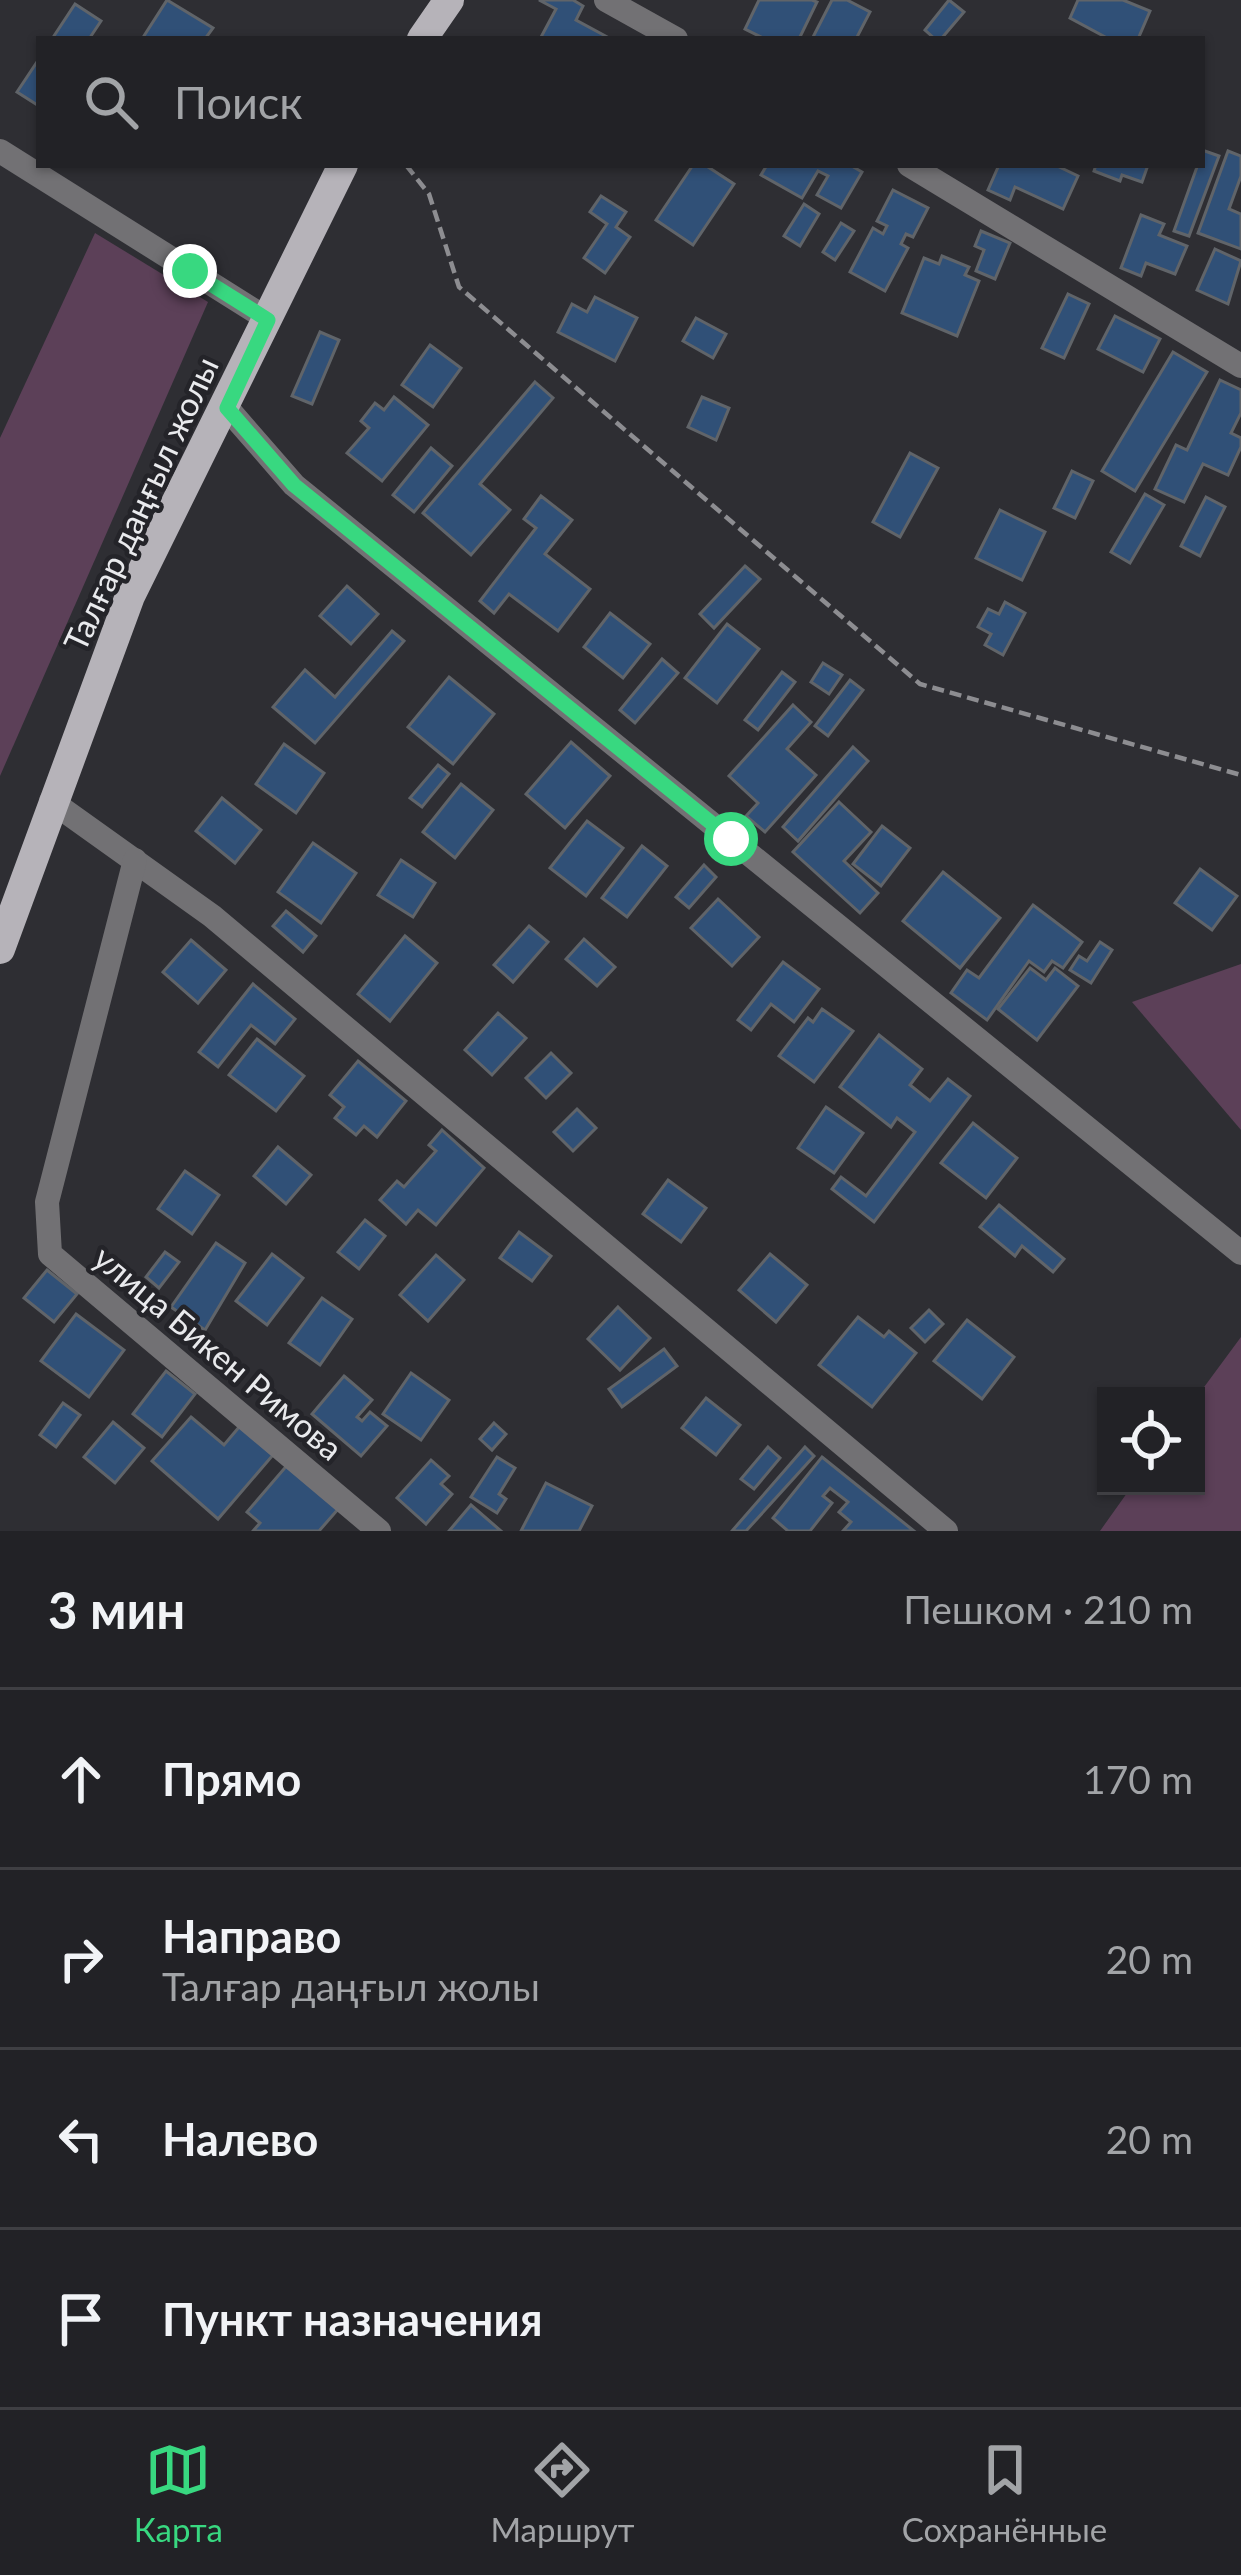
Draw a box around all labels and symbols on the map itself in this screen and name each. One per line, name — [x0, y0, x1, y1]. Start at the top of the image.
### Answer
route end — [163, 244, 217, 298]
street label: Талғар даңғыл жолы — [54, 350, 226, 657]
route start — [704, 812, 758, 866]
street label: улица Бикен Римова — [86, 1237, 351, 1468]

